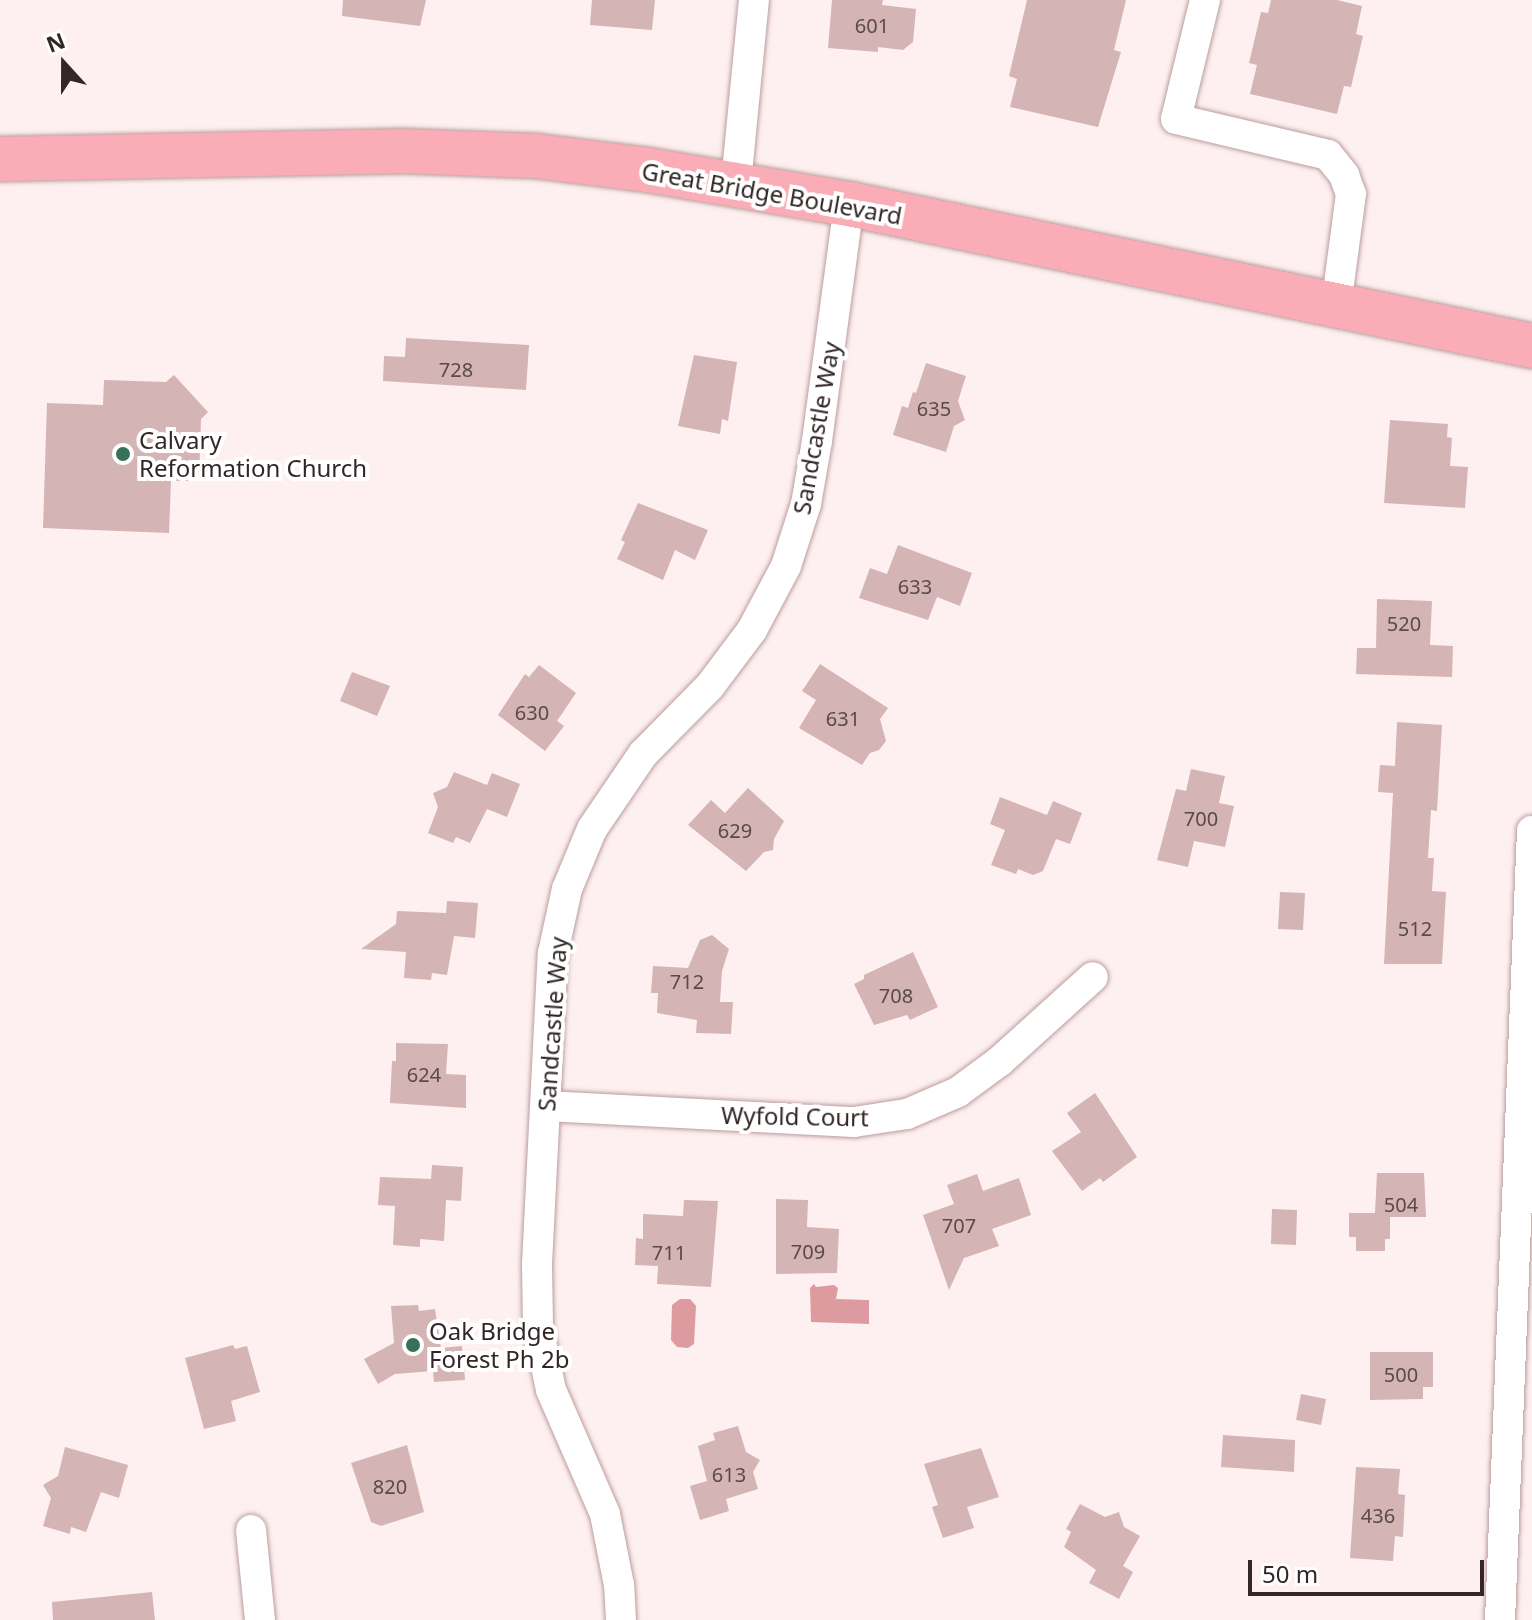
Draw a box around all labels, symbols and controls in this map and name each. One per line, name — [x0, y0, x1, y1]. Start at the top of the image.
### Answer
house number: 601 — [855, 13, 889, 37]
north arrow — [24, 24, 104, 104]
text: N — [42, 24, 69, 59]
street label: Great Bridge Boulevard — [640, 156, 904, 230]
street label: Sandcastle Way — [787, 339, 845, 517]
house number: 728 — [439, 357, 473, 381]
house number: 635 — [917, 396, 951, 420]
place label: Calvary Reformation Church — [139, 426, 367, 482]
marker: Calvary Reformation Church — [114, 445, 132, 463]
house number: 633 — [898, 574, 932, 598]
house number: 520 — [1387, 611, 1421, 635]
house number: 630 — [515, 700, 549, 724]
house number: 631 — [826, 706, 860, 730]
house number: 700 — [1184, 806, 1218, 830]
house number: 629 — [718, 818, 752, 842]
house number: 512 — [1398, 916, 1432, 940]
street label: Sandcastle Way — [532, 936, 572, 1112]
house number: 712 — [670, 969, 704, 993]
house number: 708 — [879, 983, 913, 1007]
house number: 624 — [407, 1062, 441, 1086]
street label: Wyfold Court — [721, 1100, 869, 1132]
house number: 504 — [1384, 1192, 1418, 1216]
house number: 707 — [942, 1213, 976, 1237]
house number: 709 — [791, 1239, 825, 1263]
house number: 711 — [652, 1240, 686, 1264]
place label: Oak Bridge Forest Ph 2b — [429, 1317, 569, 1373]
marker: Oak Bridge Forest Ph 2b — [404, 1336, 422, 1354]
house number: 500 — [1384, 1362, 1418, 1386]
house number: 613 — [712, 1462, 746, 1486]
house number: 820 — [373, 1474, 407, 1498]
house number: 436 — [1361, 1503, 1395, 1527]
scale bar — [1252, 1544, 1488, 1594]
text: 50 m — [1262, 1557, 1318, 1590]

